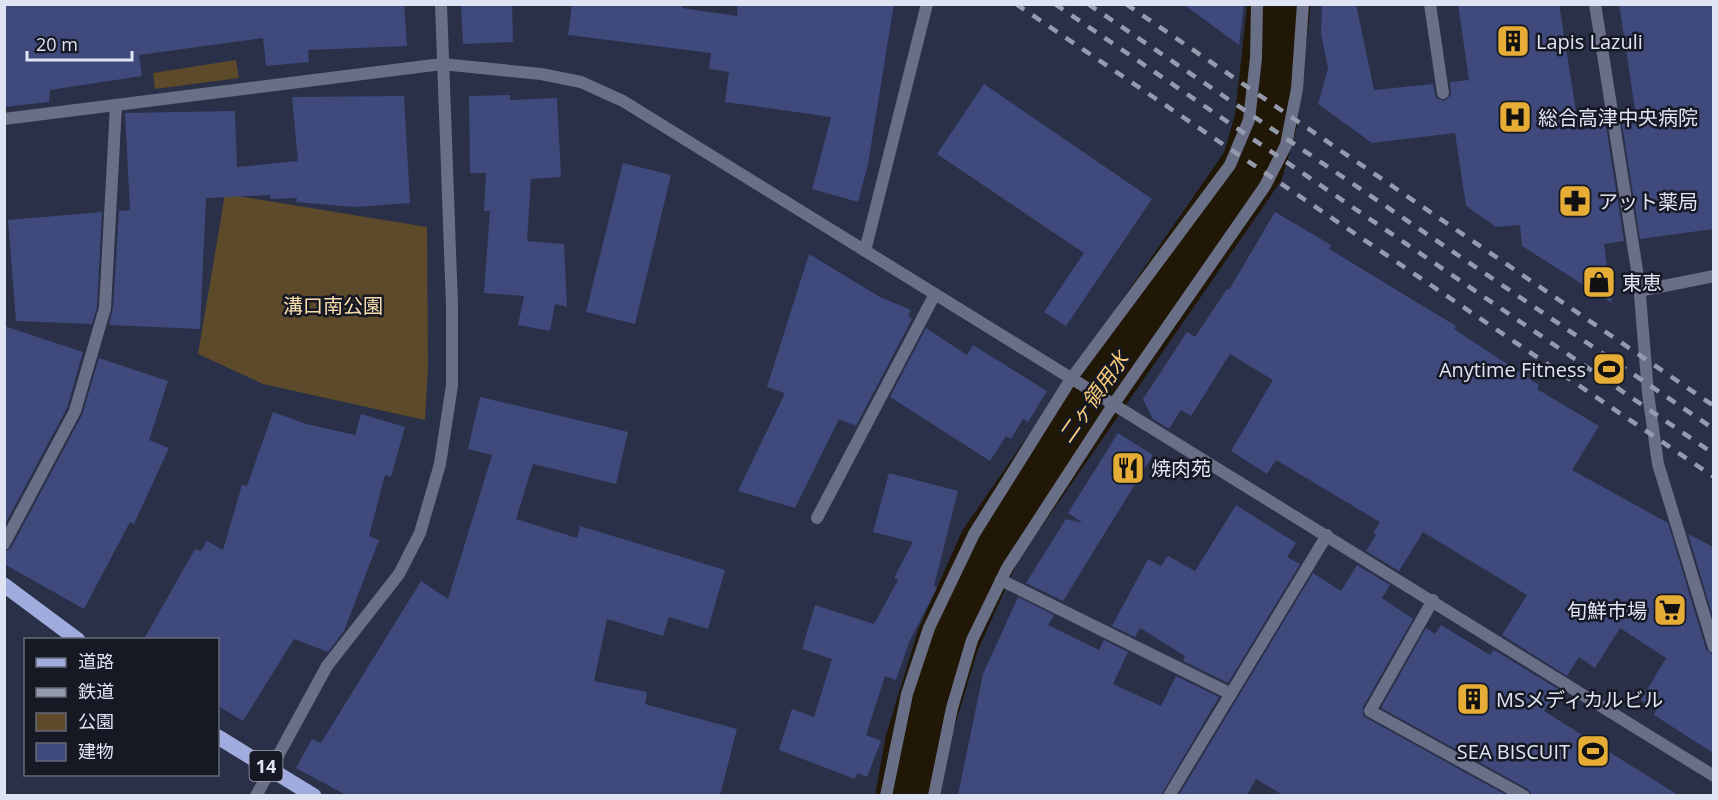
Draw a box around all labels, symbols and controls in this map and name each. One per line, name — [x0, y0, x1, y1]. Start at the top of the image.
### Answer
building icon: Lapis Lazuli — [1495, 23, 1531, 59]
scale bar — [27, 24, 132, 62]
place label: Lapis Lazuli — [1536, 28, 1643, 55]
text: 20 m — [36, 32, 78, 56]
hospital icon: 総合高津中央病院 — [1497, 99, 1533, 135]
place label: 総合高津中央病院 — [1538, 104, 1698, 131]
pharmacy icon: アット薬局 — [1557, 183, 1593, 219]
place label: アット薬局 — [1598, 188, 1698, 215]
shop icon: 東恵 — [1581, 264, 1617, 300]
place label: 東恵 — [1622, 269, 1662, 296]
park label: 溝口南公園 — [283, 292, 383, 319]
water label: 二ヶ領用水 — [1051, 344, 1136, 448]
sports icon: Anytime Fitness — [1591, 351, 1627, 387]
place label: Anytime Fitness — [1439, 356, 1586, 383]
restaurant icon: 焼肉苑 — [1110, 450, 1146, 486]
place label: 焼肉苑 — [1151, 455, 1211, 482]
supermarket icon: 旬鮮市場 — [1652, 592, 1688, 628]
place label: 旬鮮市場 — [1567, 597, 1647, 624]
legend — [24, 638, 219, 776]
text: 道路 — [78, 649, 114, 673]
text: 鉄道 — [78, 679, 114, 703]
building icon: MSメディカルビル — [1455, 681, 1491, 717]
place label: MSメディカルビル — [1496, 686, 1664, 713]
text: 公園 — [78, 709, 114, 733]
sports icon: SEA BISCUIT — [1575, 733, 1611, 769]
place label: SEA BISCUIT — [1457, 738, 1570, 765]
text: 建物 — [78, 739, 114, 763]
road number: 14 — [250, 751, 282, 781]

